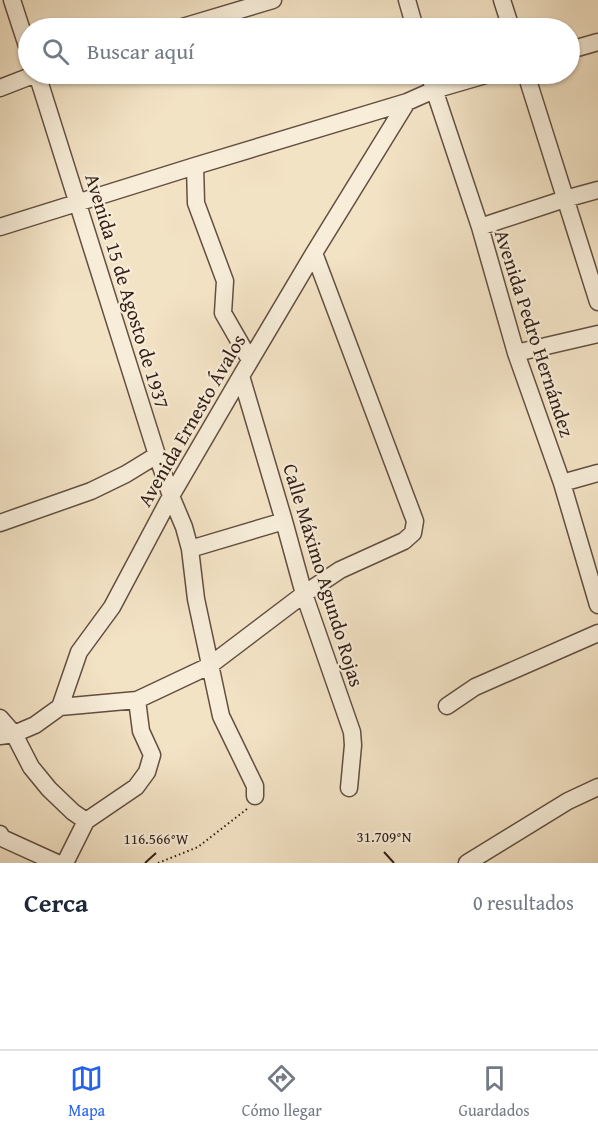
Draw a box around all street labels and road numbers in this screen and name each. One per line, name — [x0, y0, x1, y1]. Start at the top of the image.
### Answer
street label: Avenida 15 de Agosto de 1937 — [78, 170, 178, 412]
street label: Avenida Pedro Hernández — [488, 226, 582, 441]
street label: Avenida Ernesto Ávalos — [130, 328, 252, 512]
street label: Calle Máximo Agundo Rojas — [276, 460, 372, 690]

